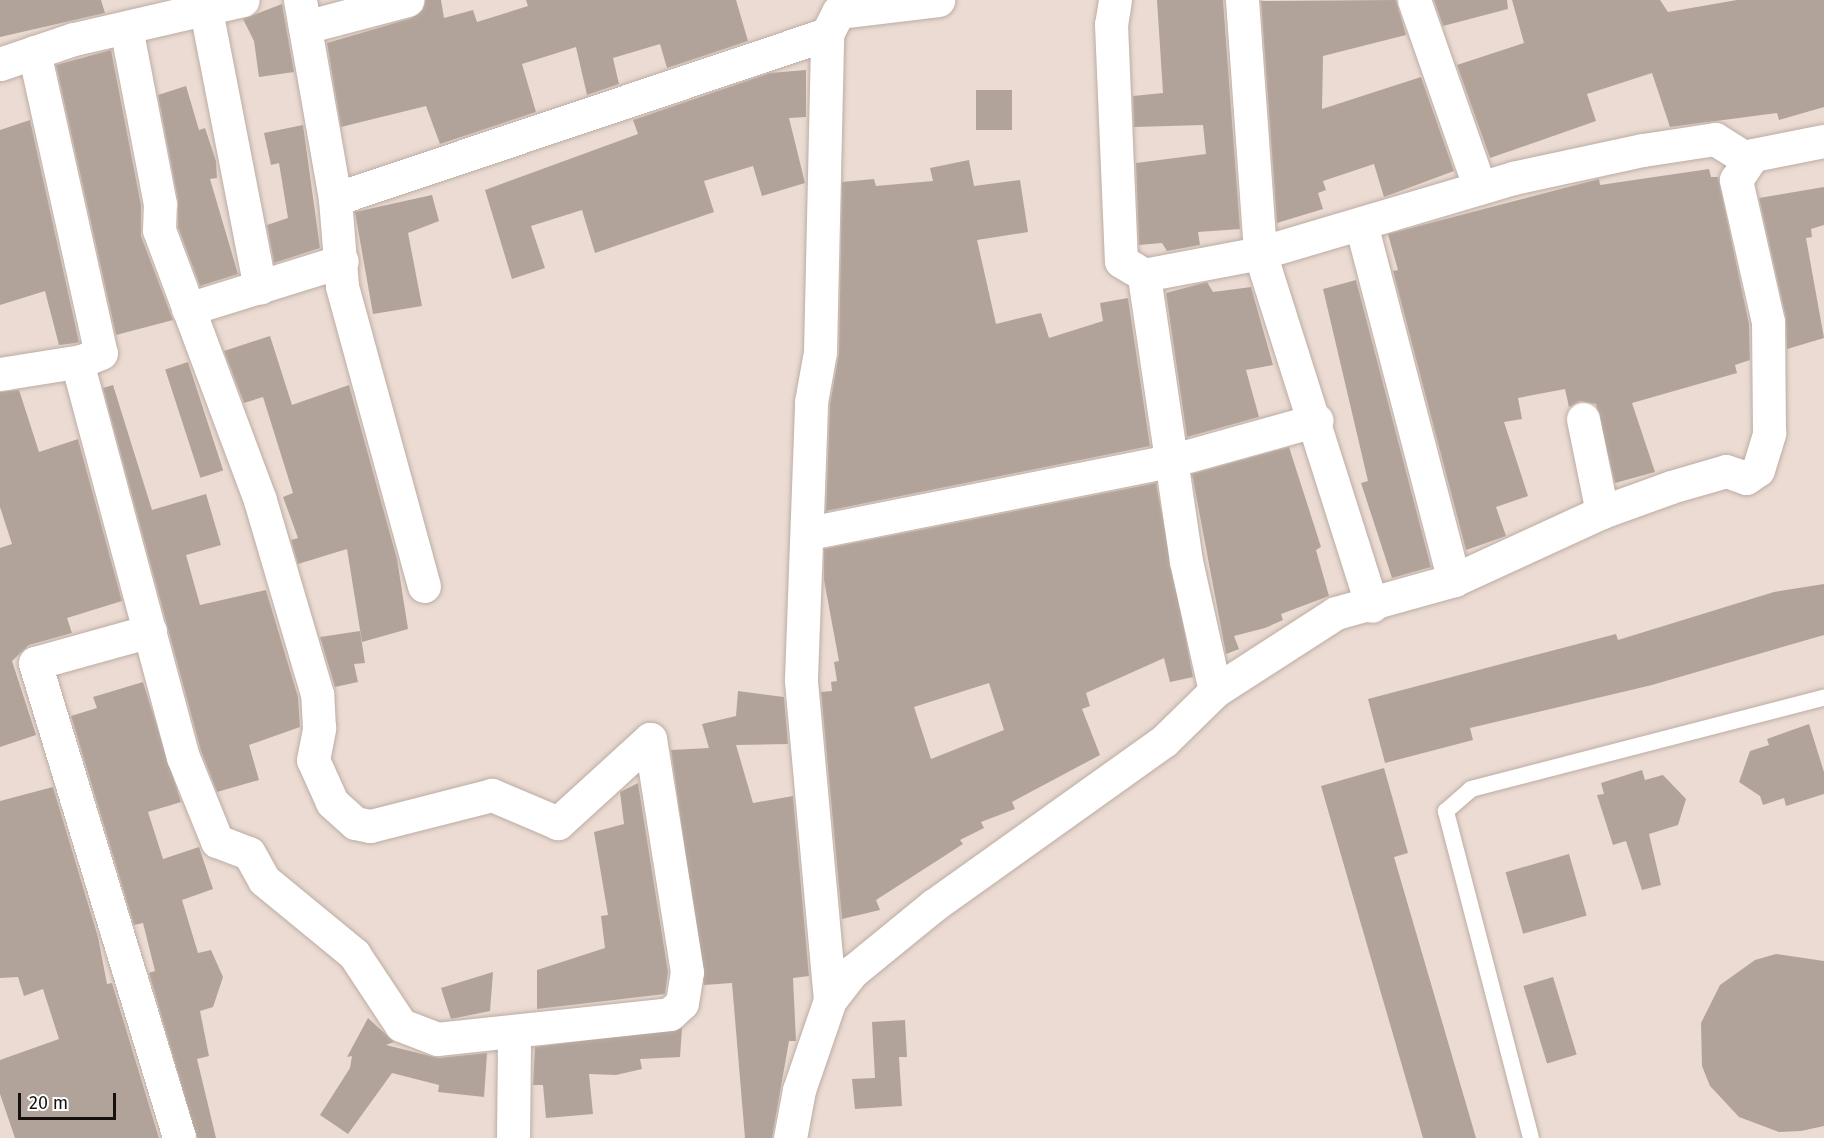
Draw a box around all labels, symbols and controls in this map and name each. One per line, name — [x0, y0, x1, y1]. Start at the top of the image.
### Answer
scale bar — [21, 1081, 118, 1119]
text: 20 m — [29, 1092, 68, 1114]

